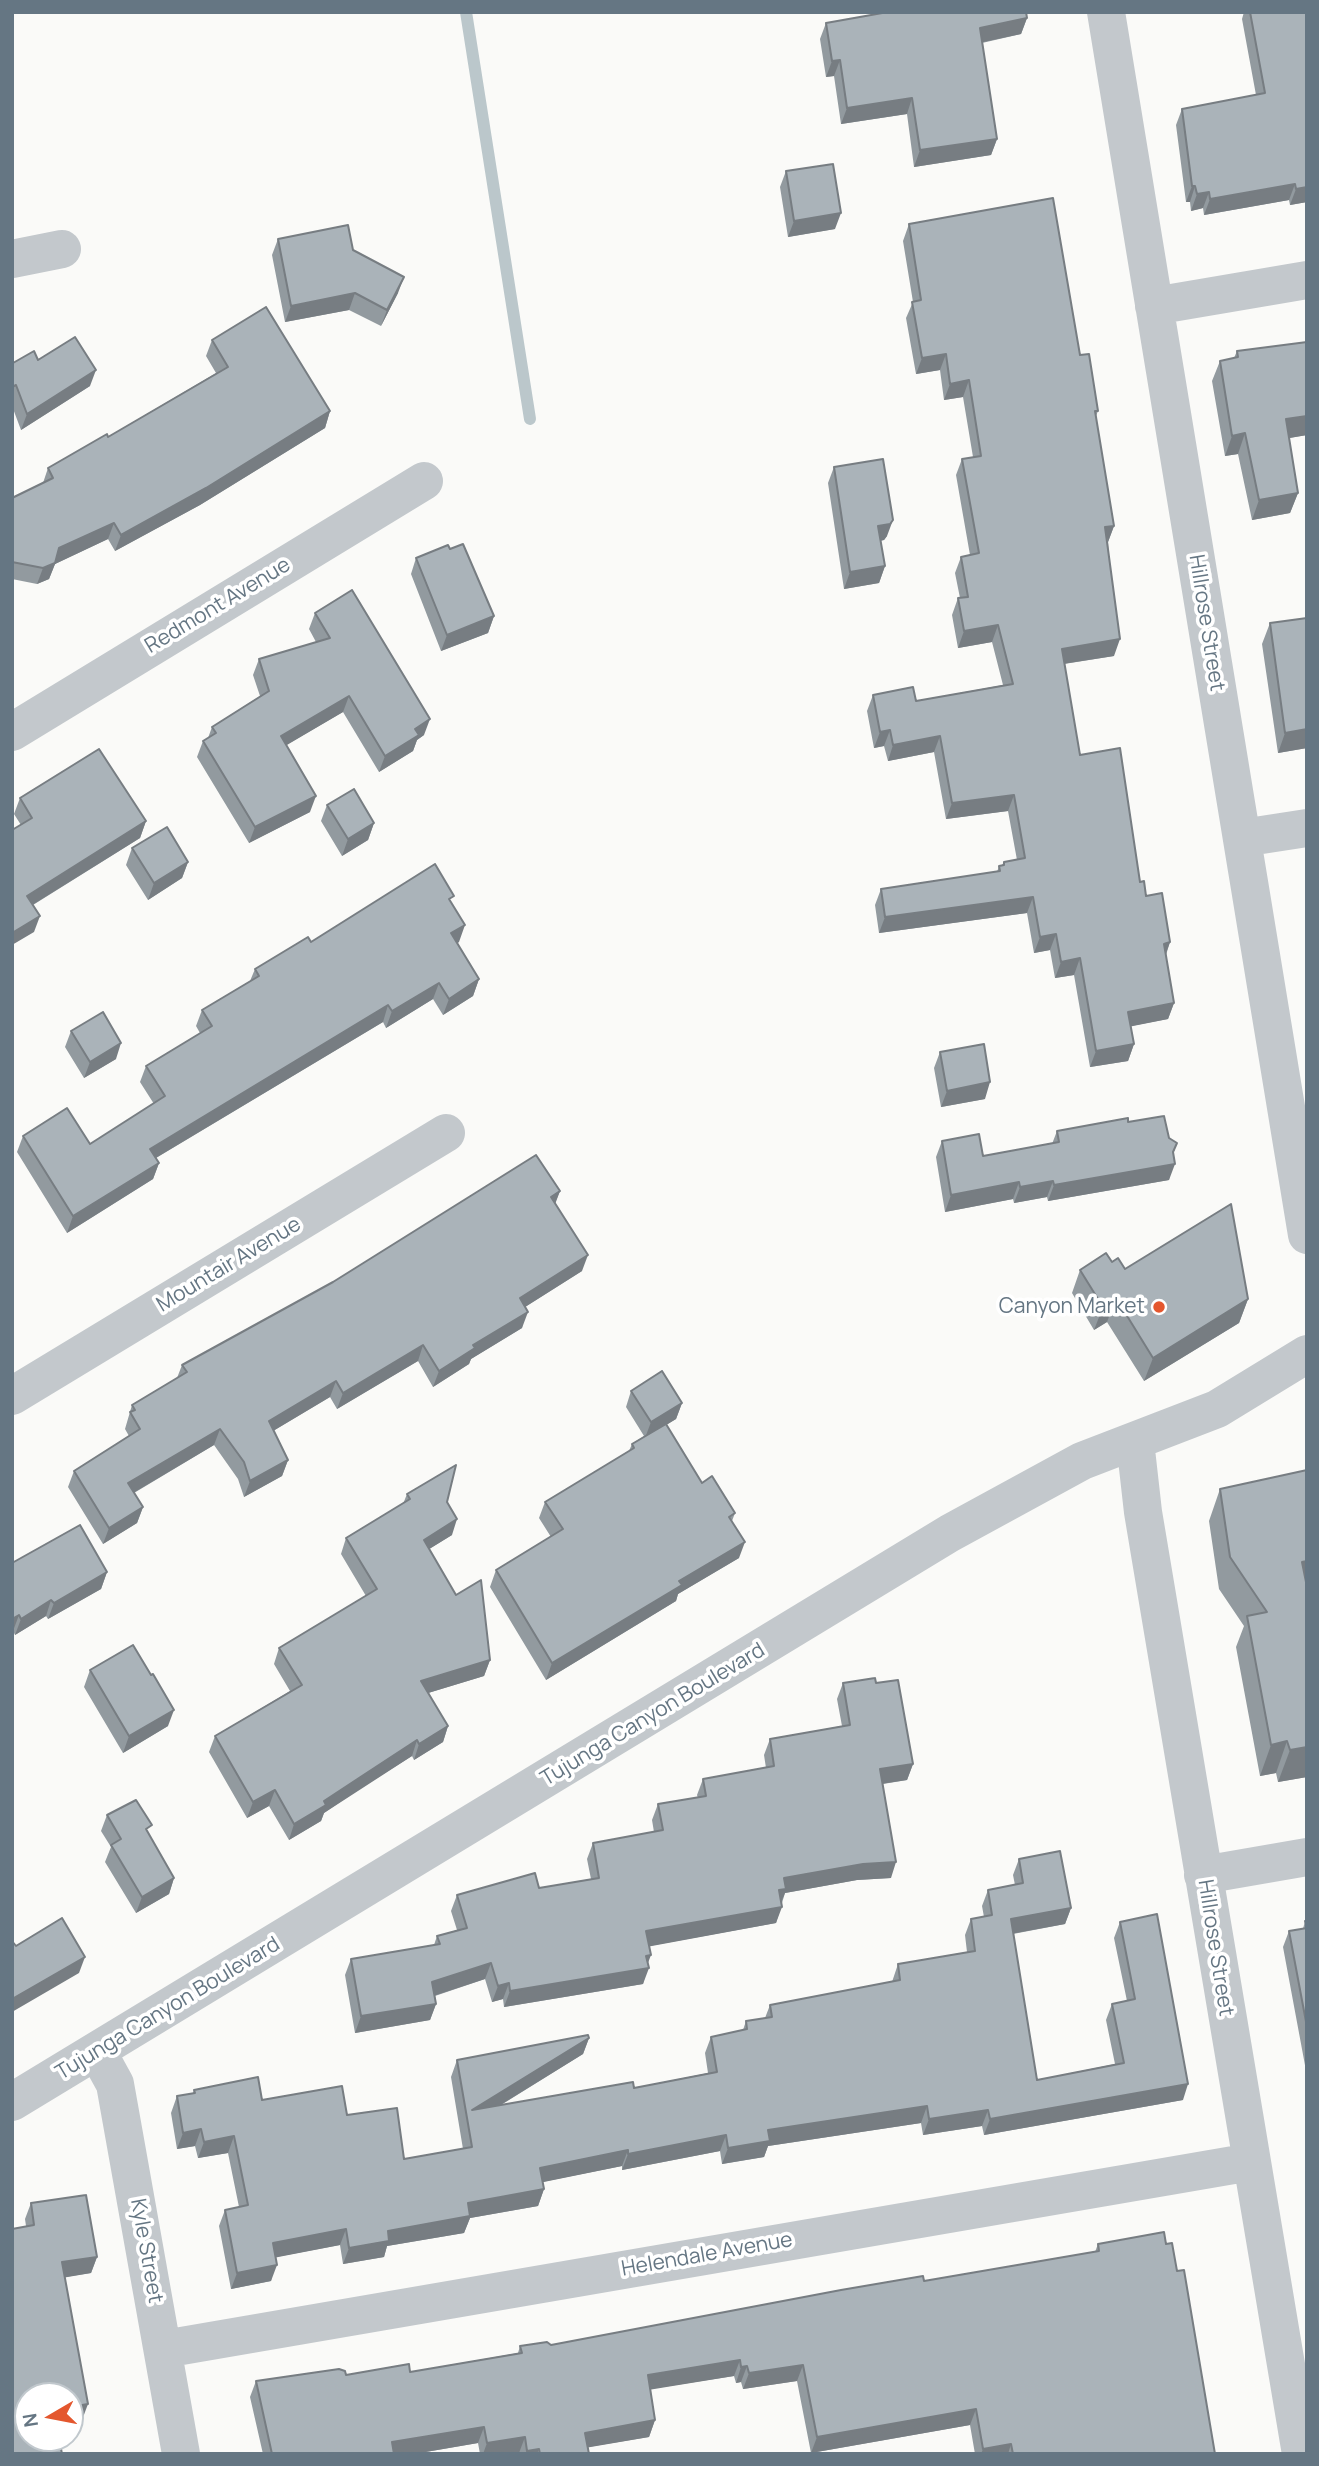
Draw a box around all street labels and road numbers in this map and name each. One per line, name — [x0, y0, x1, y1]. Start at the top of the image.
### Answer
street label: Redmont Avenue — [141, 553, 295, 659]
street label: Hillrose Street — [1183, 553, 1229, 693]
street label: Mountair Avenue — [152, 1212, 306, 1318]
street label: Tujunga Canyon Boulevard — [536, 1638, 770, 1792]
street label: Hillrose Street — [1192, 1878, 1238, 2018]
street label: Tujunga Canyon Boulevard — [51, 1932, 285, 2086]
street label: Kyle Street — [124, 2197, 168, 2305]
street label: Helendale Avenue — [619, 2228, 795, 2282]

